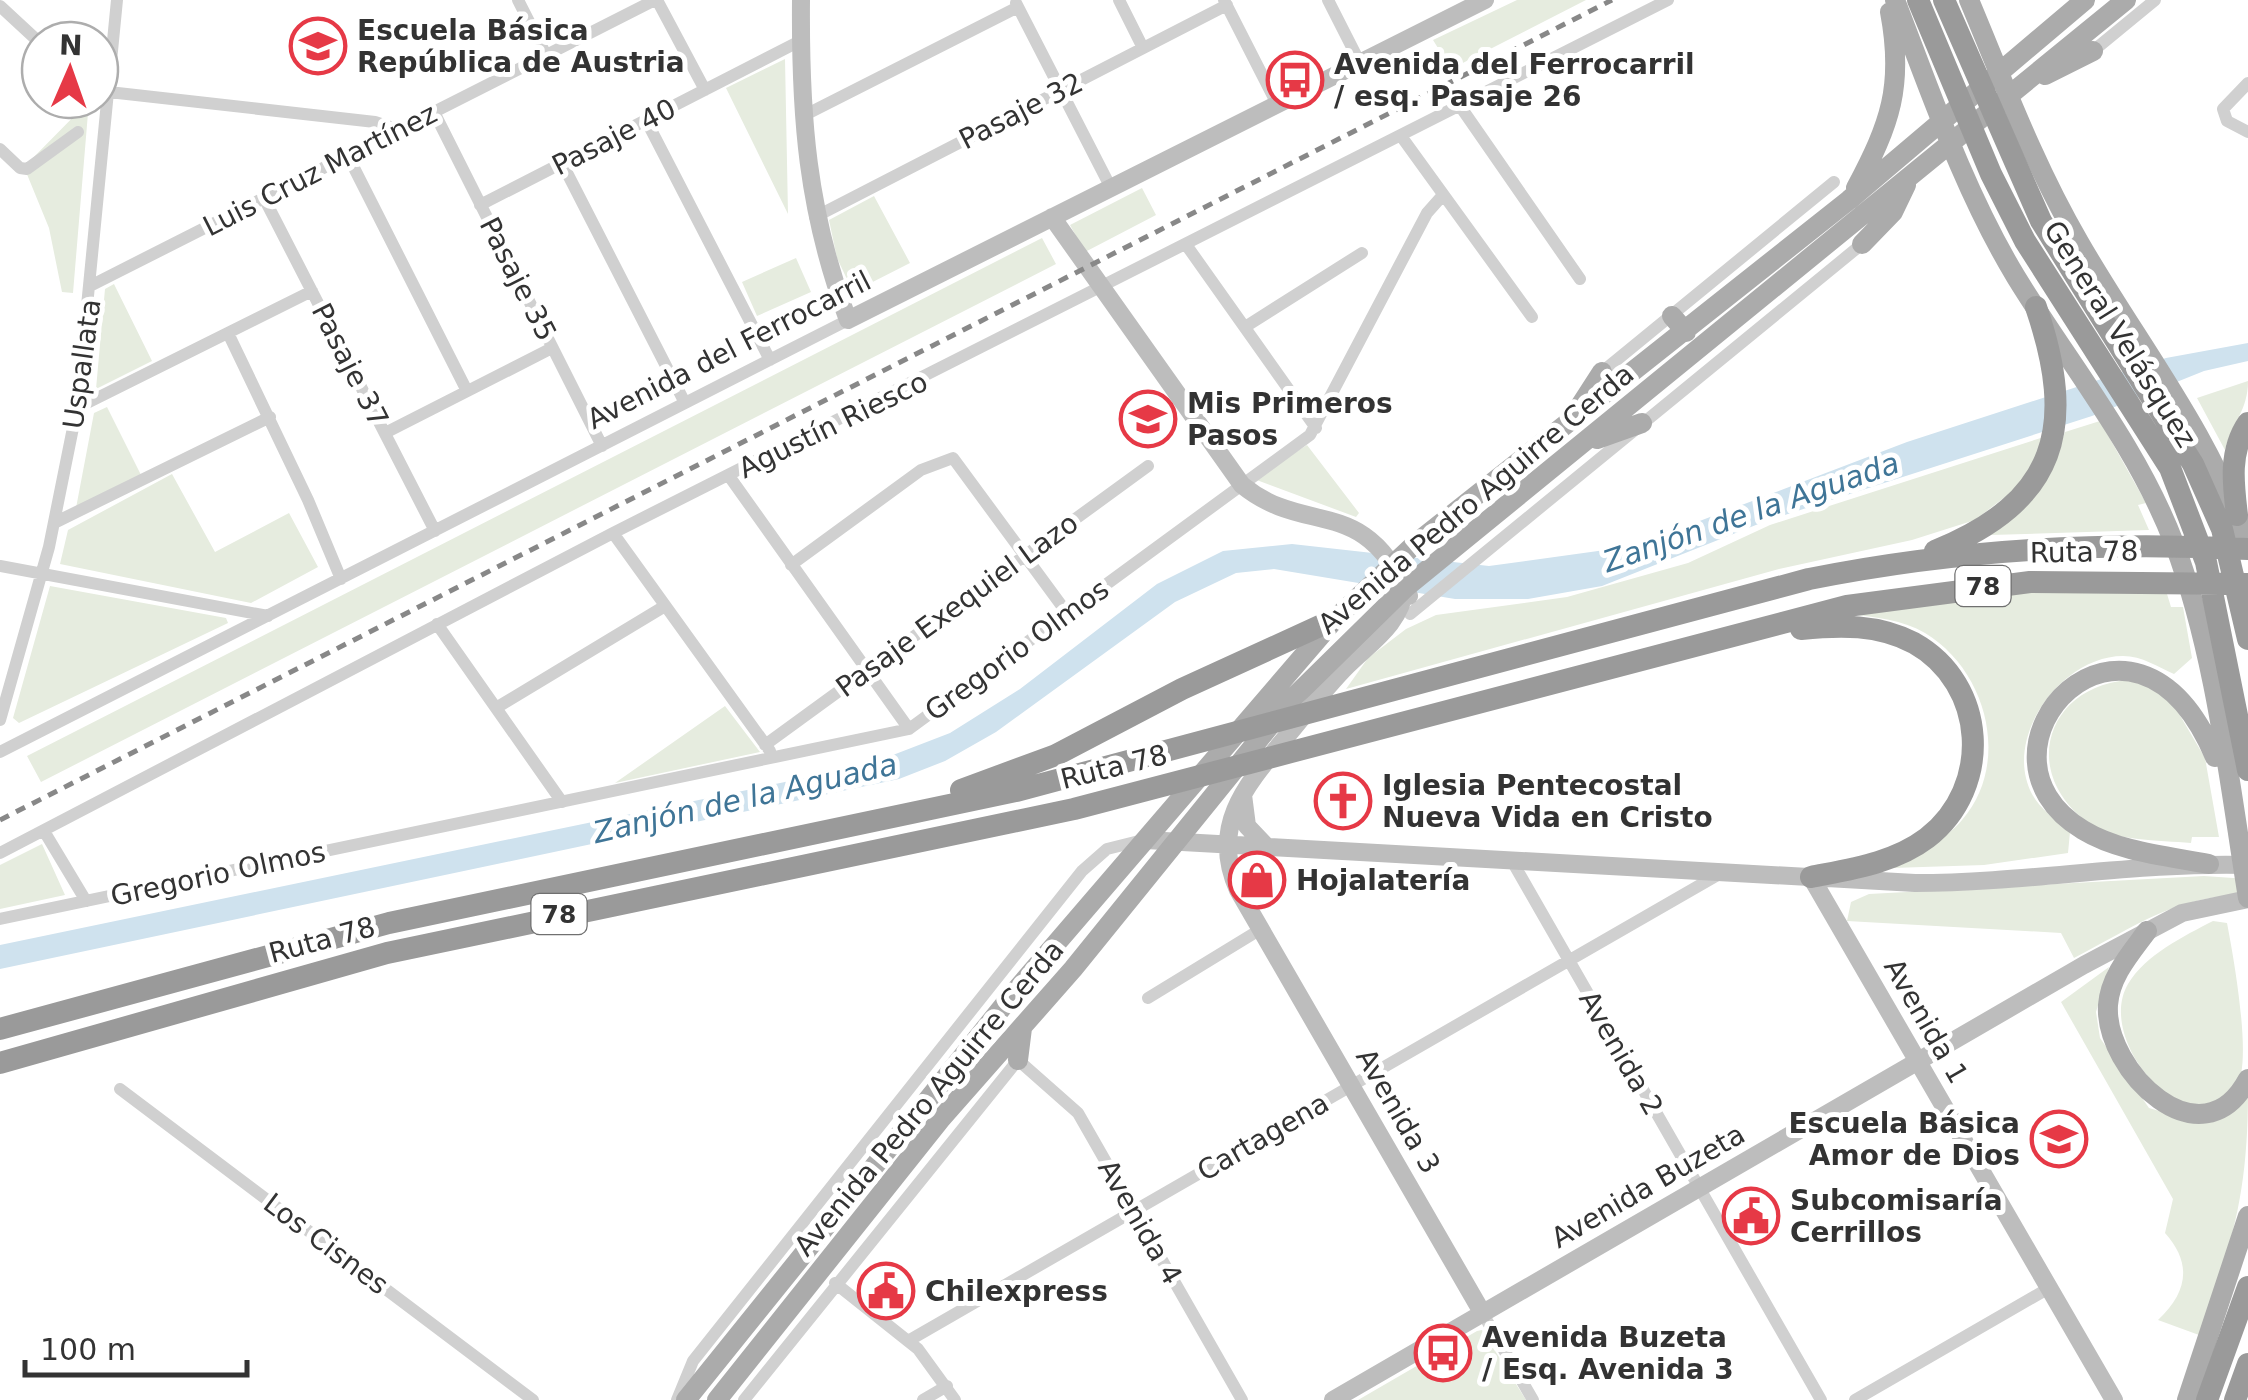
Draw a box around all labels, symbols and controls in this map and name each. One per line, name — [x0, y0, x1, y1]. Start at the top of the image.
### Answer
place label: Escuela Básica República de Austria — [357, 14, 685, 79]
school or university icon: Escuela Básica República de Austria — [288, 16, 348, 76]
north arrow — [20, 20, 120, 120]
text: N — [59, 29, 83, 62]
place label: Avenida del Ferrocarril / esq. Pasaje 26 — [1334, 48, 1695, 113]
bus stop icon: Avenida del Ferrocarril / esq. Pasaje 26 — [1265, 50, 1325, 110]
street label: Pasaje 32 — [954, 66, 1088, 156]
street label: Pasaje 40 — [547, 92, 681, 182]
street label: Luis Cruz Martínez — [198, 97, 442, 243]
street label: Pasaje 35 — [473, 212, 563, 346]
street label: General Velásquez — [2037, 215, 2203, 453]
street label: Avenida del Ferrocarril — [582, 264, 876, 436]
street label: Uspallata — [57, 297, 107, 431]
street label: Pasaje 37 — [305, 298, 395, 432]
street label: Avenida Pedro Aguirre Cerda — [1312, 357, 1640, 641]
street label: Agustín Riesco — [733, 365, 933, 485]
place label: Mis Primeros Pasos — [1187, 387, 1393, 452]
school or university icon: Mis Primeros Pasos — [1118, 389, 1178, 449]
water label: Zanjón de la Aguada — [1597, 445, 1904, 579]
street label: Pasaje Exequiel Lazo — [830, 506, 1084, 704]
street label: Ruta 78 — [2029, 535, 2139, 569]
road number: 78 — [1956, 566, 2010, 606]
street label: Gregorio Olmos — [919, 572, 1115, 728]
street label: Ruta 78 — [1057, 738, 1171, 796]
water label: Zanjón de la Aguada — [589, 746, 900, 850]
place label: Iglesia Pentecostal Nueva Vida en Cristo — [1382, 769, 1713, 834]
church icon: Iglesia Pentecostal Nueva Vida en Cristo — [1313, 771, 1373, 831]
street label: Gregorio Olmos — [108, 835, 328, 913]
shop icon: Hojalatería — [1227, 850, 1287, 910]
place label: Hojalatería — [1296, 864, 1470, 897]
road number: 78 — [532, 894, 586, 934]
street label: Ruta 78 — [265, 910, 379, 970]
street label: Avenida Pedro Aguirre Cerda — [787, 934, 1071, 1262]
street label: Avenida 1 — [1877, 953, 1975, 1089]
street label: Avenida 2 — [1572, 985, 1670, 1121]
street label: Avenida 3 — [1349, 1043, 1447, 1179]
street label: Cartagena — [1191, 1086, 1335, 1188]
place label: Escuela Básica Amor de Dios — [1788, 1107, 2020, 1172]
school or university icon: Escuela Básica Amor de Dios — [2029, 1109, 2089, 1169]
street label: Avenida Buzeta — [1545, 1117, 1751, 1255]
street label: Avenida 4 — [1091, 1154, 1189, 1290]
place label: Subcomisaría Cerrillos — [1790, 1184, 2003, 1249]
public building icon: Subcomisaría Cerrillos — [1721, 1186, 1781, 1246]
street label: Los Cisnes — [257, 1187, 395, 1301]
public building icon: Chilexpress — [856, 1261, 916, 1321]
place label: Chilexpress — [925, 1275, 1108, 1308]
scale bar — [25, 1315, 248, 1377]
place label: Avenida Buzeta / Esq. Avenida 3 — [1482, 1321, 1734, 1386]
bus stop icon: Avenida Buzeta / Esq. Avenida 3 — [1413, 1323, 1473, 1383]
text: 100 m — [40, 1332, 136, 1367]

